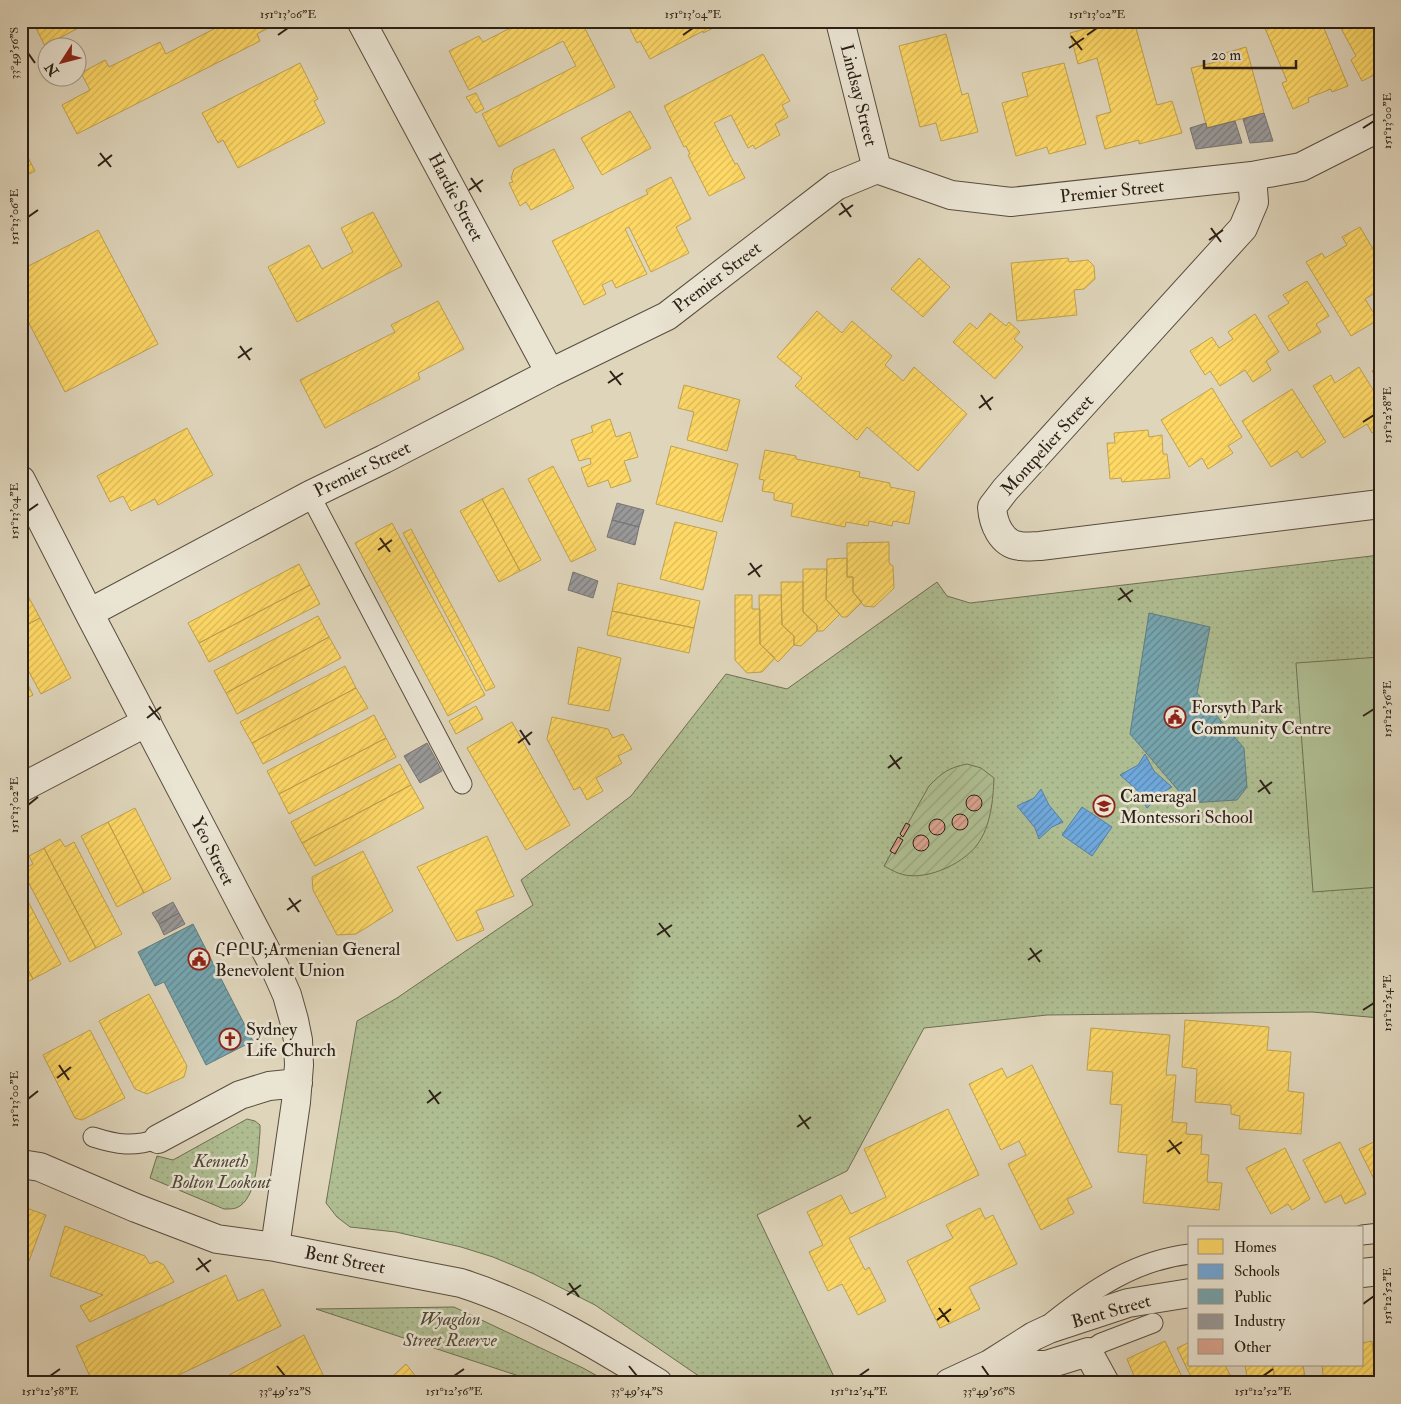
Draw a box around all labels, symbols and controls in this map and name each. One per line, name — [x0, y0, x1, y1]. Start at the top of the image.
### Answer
text: 151°13'06"E — [260, 7, 316, 22]
text: 151°13'04"E — [665, 7, 722, 22]
text: 151°13'02"E — [1069, 7, 1125, 22]
text: 33°49'56"S — [7, 27, 22, 79]
north arrow — [38, 38, 88, 88]
scale bar — [1204, 38, 1296, 70]
street label: Lindsay Street — [835, 42, 882, 149]
text: 20 m — [1211, 46, 1241, 65]
text: N — [41, 59, 63, 80]
text: 151°13'00"E — [1380, 93, 1395, 149]
street label: Hardie Street — [423, 149, 489, 246]
street label: Premier Street — [1059, 175, 1165, 208]
text: 151°13'06"E — [7, 189, 22, 245]
street label: Premier Street — [669, 237, 766, 318]
text: 151°12'58"E — [1380, 387, 1395, 443]
street label: Montpelier Street — [996, 390, 1099, 501]
street label: Premier Street — [310, 436, 414, 503]
text: 151°13'04"E — [7, 482, 22, 539]
text: 151°12'56"E — [1380, 680, 1395, 737]
place label: Forsyth Park Community Centre — [1191, 696, 1332, 740]
public building icon: Forsyth Park Community Centre — [1163, 705, 1187, 729]
text: 151°13'02"E — [7, 777, 22, 833]
place label: Cameragal Montessori School — [1120, 785, 1254, 829]
school or university icon: Cameragal Montessori School — [1092, 794, 1116, 818]
street label: Yeo Street — [185, 813, 240, 890]
place label: ՀԲԸՄ;Armenian General Benevolent Union — [215, 938, 401, 982]
public building icon: ՀԲԸՄ;Armenian General Benevolent Union — [187, 947, 211, 971]
text: 151°12'54"E — [1380, 974, 1395, 1031]
place label: Sydney Life Church — [246, 1018, 337, 1062]
church icon: Sydney Life Church — [218, 1027, 242, 1051]
text: 151°13'00"E — [7, 1071, 22, 1127]
park label: Kenneth Bolton Lookout — [170, 1150, 272, 1194]
legend — [1188, 1226, 1364, 1366]
text: Homes — [1234, 1238, 1276, 1257]
street label: Bent Street — [303, 1241, 387, 1280]
text: Schools — [1234, 1262, 1280, 1281]
text: 151°12'52"E — [1380, 1267, 1395, 1324]
text: Public — [1234, 1288, 1272, 1307]
street label: Bent Street — [1069, 1289, 1154, 1334]
park label: Wyagdon Street Reserve — [402, 1308, 498, 1352]
text: Industry — [1234, 1312, 1285, 1331]
text: Other — [1234, 1338, 1271, 1357]
text: 151°12'58"E — [22, 1384, 78, 1399]
text: 33°49'52"S — [259, 1384, 311, 1399]
text: 151°12'56"E — [426, 1384, 483, 1399]
text: 33°49'54"S — [611, 1384, 663, 1399]
text: 151°12'54"E — [831, 1384, 888, 1399]
text: 33°49'56"S — [963, 1384, 1015, 1399]
text: 151°12'52"E — [1235, 1384, 1292, 1399]

